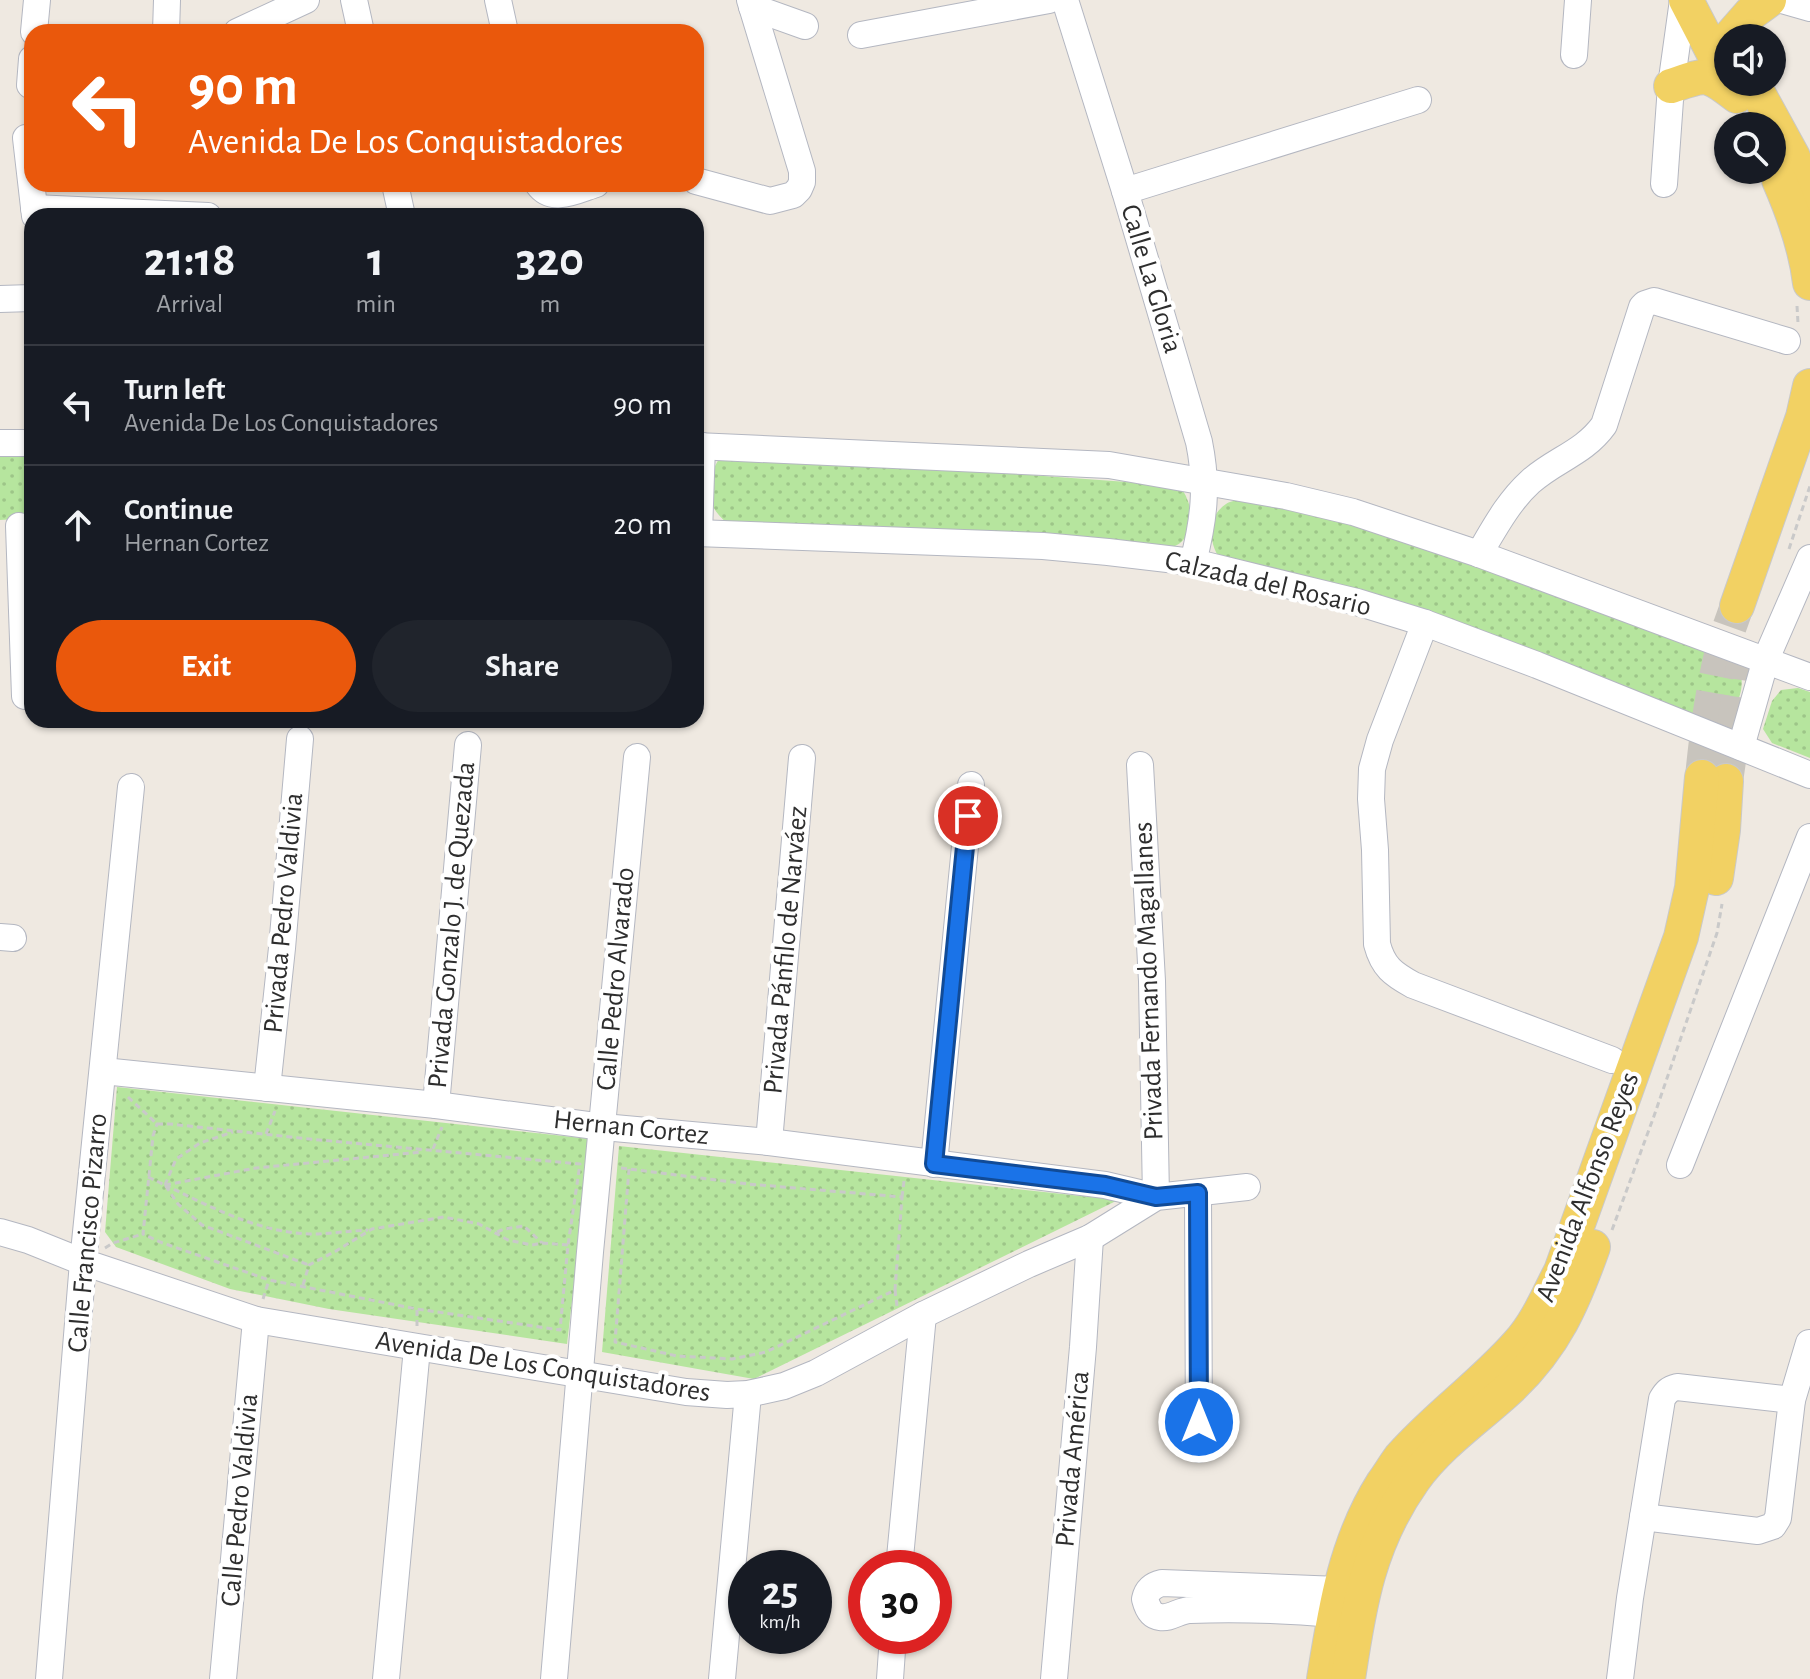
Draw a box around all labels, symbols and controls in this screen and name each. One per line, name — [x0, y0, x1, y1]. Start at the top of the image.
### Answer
map controls — [1714, 24, 1786, 184]
button: sound — [1714, 24, 1786, 96]
icon: left — [56, 56, 160, 160]
text: 90 m — [188, 59, 298, 115]
button: search — [1714, 112, 1786, 184]
text: Avenida De Los Conquistadores — [188, 124, 623, 160]
street label: Calle La Gloria — [1115, 201, 1187, 357]
text: 21:18 — [144, 237, 236, 285]
text: 1 — [367, 237, 384, 285]
text: 320 — [516, 237, 584, 285]
text: Arrival — [156, 291, 223, 317]
text: min — [355, 291, 396, 317]
text: m — [540, 291, 560, 317]
text: Turn left — [124, 375, 225, 405]
icon: left — [56, 383, 100, 427]
text: 90 m — [613, 390, 672, 420]
text: Avenida De Los Conquistadores — [124, 410, 438, 436]
text: Continue — [124, 495, 233, 525]
icon: ahead — [56, 503, 100, 547]
text: 20 m — [614, 510, 672, 540]
text: Hernan Cortez — [124, 530, 269, 556]
street label: Calzada del Rosario — [1162, 547, 1374, 621]
button: Exit — [56, 620, 356, 712]
button: Share — [372, 620, 672, 712]
street label: Privada Gonzalo J. de Quezada — [424, 760, 480, 1090]
pin — [934, 782, 1002, 850]
street label: Privada Pedro Valdivia — [260, 791, 308, 1034]
icon: arrive — [946, 794, 990, 838]
street label: Privada Pánfilo de Narváez — [759, 805, 813, 1095]
street label: Privada Fernando Magallanes — [1129, 821, 1169, 1141]
street label: Calle Pedro Alvarado — [592, 866, 640, 1092]
street label: Avenida Alfonso Reyes — [1531, 1068, 1645, 1306]
street label: Hernan Cortez — [552, 1106, 710, 1150]
street label: Calle Francisco Pizarro — [64, 1112, 112, 1354]
street label: Avenida De Los Conquistadores — [374, 1327, 712, 1407]
street label: Privada América — [1051, 1370, 1095, 1548]
position arrow — [1157, 1380, 1241, 1464]
street label: Calle Pedro Valdivia — [217, 1392, 263, 1608]
speed limit sign: 30 — [848, 1550, 952, 1654]
text: 25 — [762, 1572, 798, 1612]
text: km/h — [759, 1612, 801, 1632]

